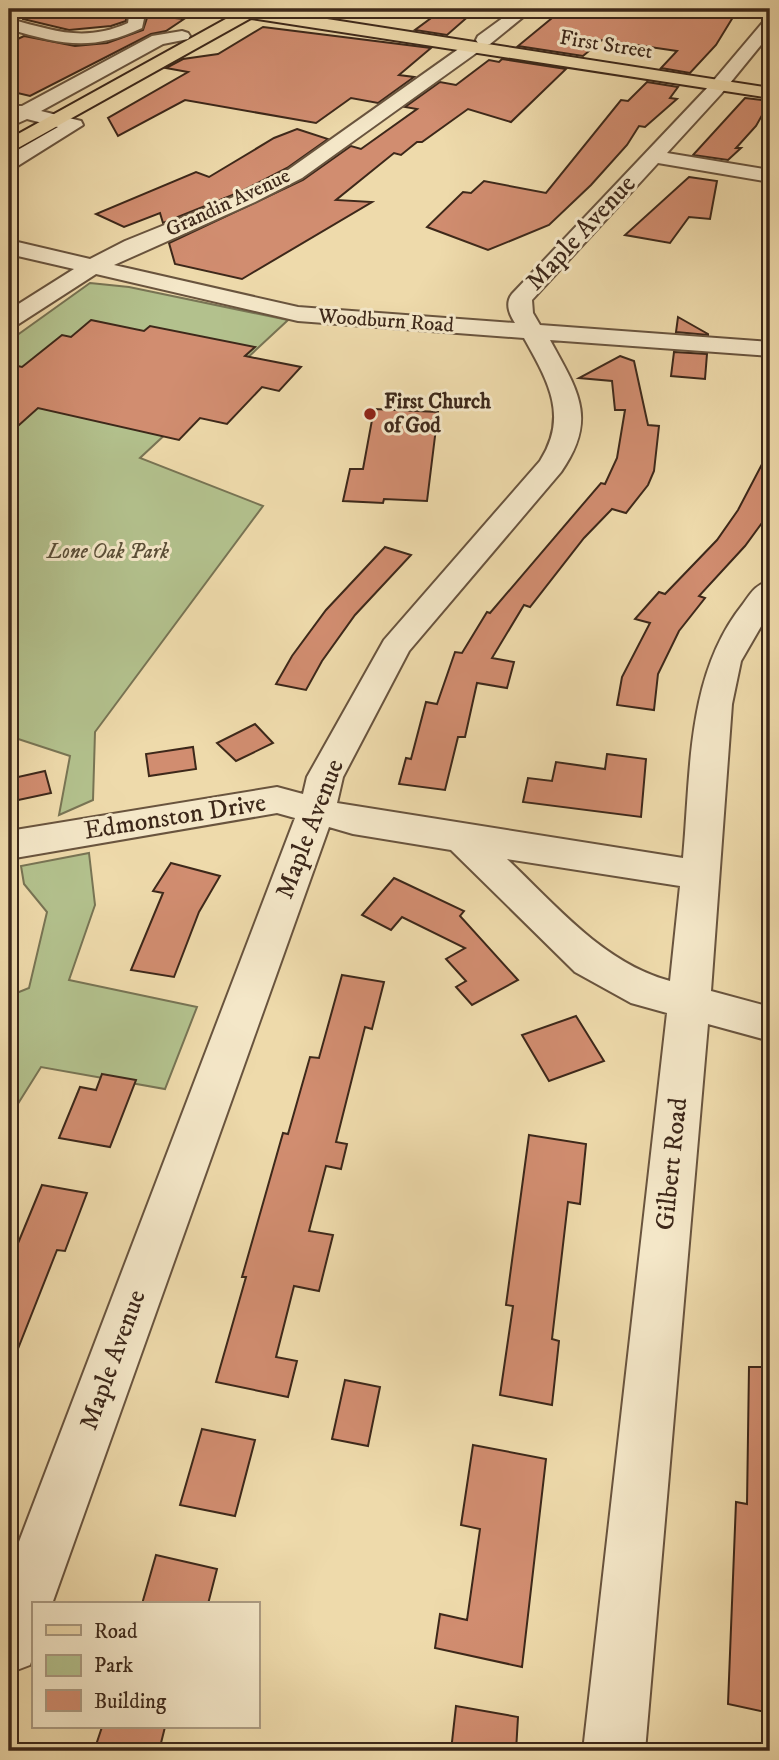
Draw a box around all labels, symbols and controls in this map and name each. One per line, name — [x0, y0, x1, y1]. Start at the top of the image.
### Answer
street label: First Street — [558, 25, 655, 65]
street label: Grandin Avenue — [162, 163, 295, 243]
street label: Maple Avenue — [519, 168, 643, 298]
street label: Woodburn Road — [316, 303, 455, 339]
place label: First Church of God — [384, 389, 492, 439]
marker: First Church of God — [362, 406, 378, 422]
park label: Lone Oak Park — [46, 539, 169, 565]
street label: Maple Avenue — [268, 755, 352, 903]
street label: Edmonston Drive — [82, 786, 268, 848]
street label: Gilbert Road — [649, 1096, 695, 1232]
street label: Maple Avenue — [72, 1285, 154, 1435]
legend — [32, 1602, 259, 1728]
text: Road — [94, 1619, 138, 1645]
text: Park — [94, 1653, 134, 1679]
text: Building — [94, 1689, 167, 1715]

